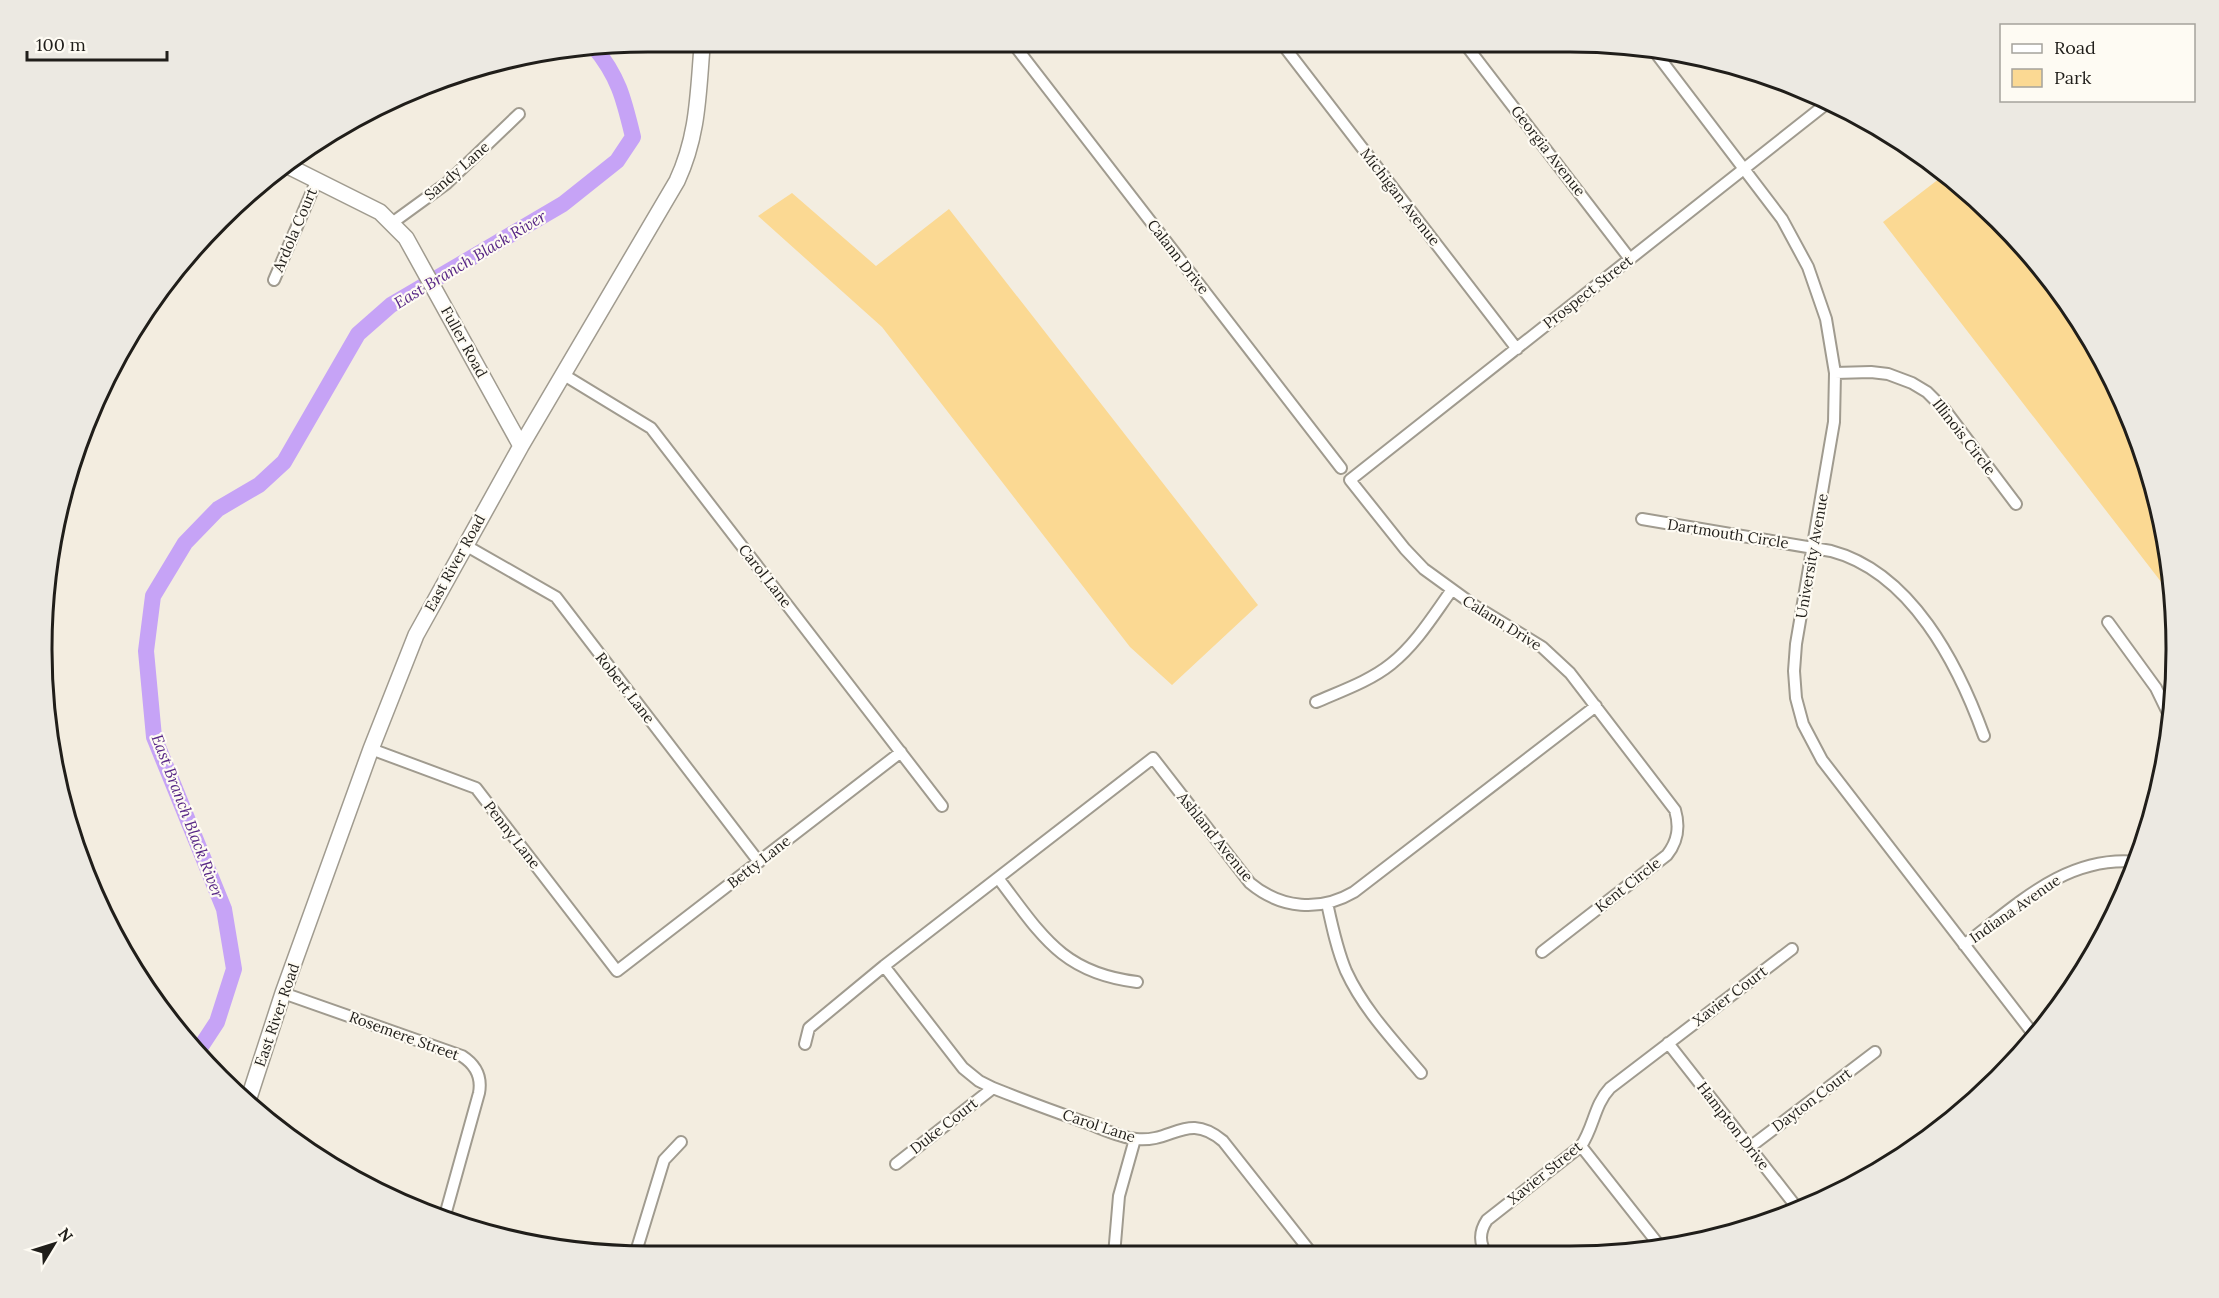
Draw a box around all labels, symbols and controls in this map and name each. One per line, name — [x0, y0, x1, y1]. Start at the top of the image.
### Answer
scale bar — [27, 24, 166, 62]
legend — [2000, 24, 2195, 102]
text: 100 m — [36, 33, 86, 56]
text: Road — [2054, 36, 2096, 59]
text: Park — [2054, 66, 2092, 89]
street label: Georgia Avenue — [1507, 101, 1590, 200]
street label: Sandy Lane — [420, 137, 493, 204]
street label: Michigan Avenue — [1356, 144, 1445, 249]
street label: Ardola Court — [268, 185, 321, 276]
water label: East Branch Black River — [390, 205, 550, 312]
street label: Calann Drive — [1143, 215, 1213, 298]
street label: Prospect Street — [1539, 251, 1636, 332]
street label: Fuller Road — [437, 303, 492, 381]
street label: Illinois Circle — [1929, 395, 2000, 479]
street label: University Avenue — [1791, 492, 1832, 620]
street label: East River Road — [420, 511, 489, 615]
street label: Dartmouth Circle — [1666, 515, 1790, 552]
street label: Carol Lane — [735, 540, 796, 611]
street label: Calann Drive — [1459, 591, 1545, 654]
street label: Robert Lane — [592, 648, 659, 727]
water label: East Branch Black River — [148, 731, 229, 901]
street label: Ashland Avenue — [1173, 787, 1257, 885]
street label: Penny Lane — [480, 797, 545, 872]
street label: Betty Lane — [723, 831, 794, 892]
street label: Kent Circle — [1591, 853, 1664, 916]
street label: Indiana Avenue — [1966, 870, 2064, 947]
street label: East River Road — [250, 961, 303, 1069]
street label: Xavier Court — [1689, 961, 1771, 1030]
street label: Rosemere Street — [347, 1007, 462, 1064]
street label: Dayton Court — [1768, 1063, 1855, 1136]
street label: Hampton Drive — [1693, 1078, 1774, 1174]
street label: Duke Court — [906, 1093, 982, 1158]
street label: Carol Lane — [1060, 1105, 1138, 1146]
street label: Xavier Street — [1504, 1137, 1586, 1208]
north arrow — [24, 1214, 84, 1274]
text: N — [54, 1224, 78, 1246]

